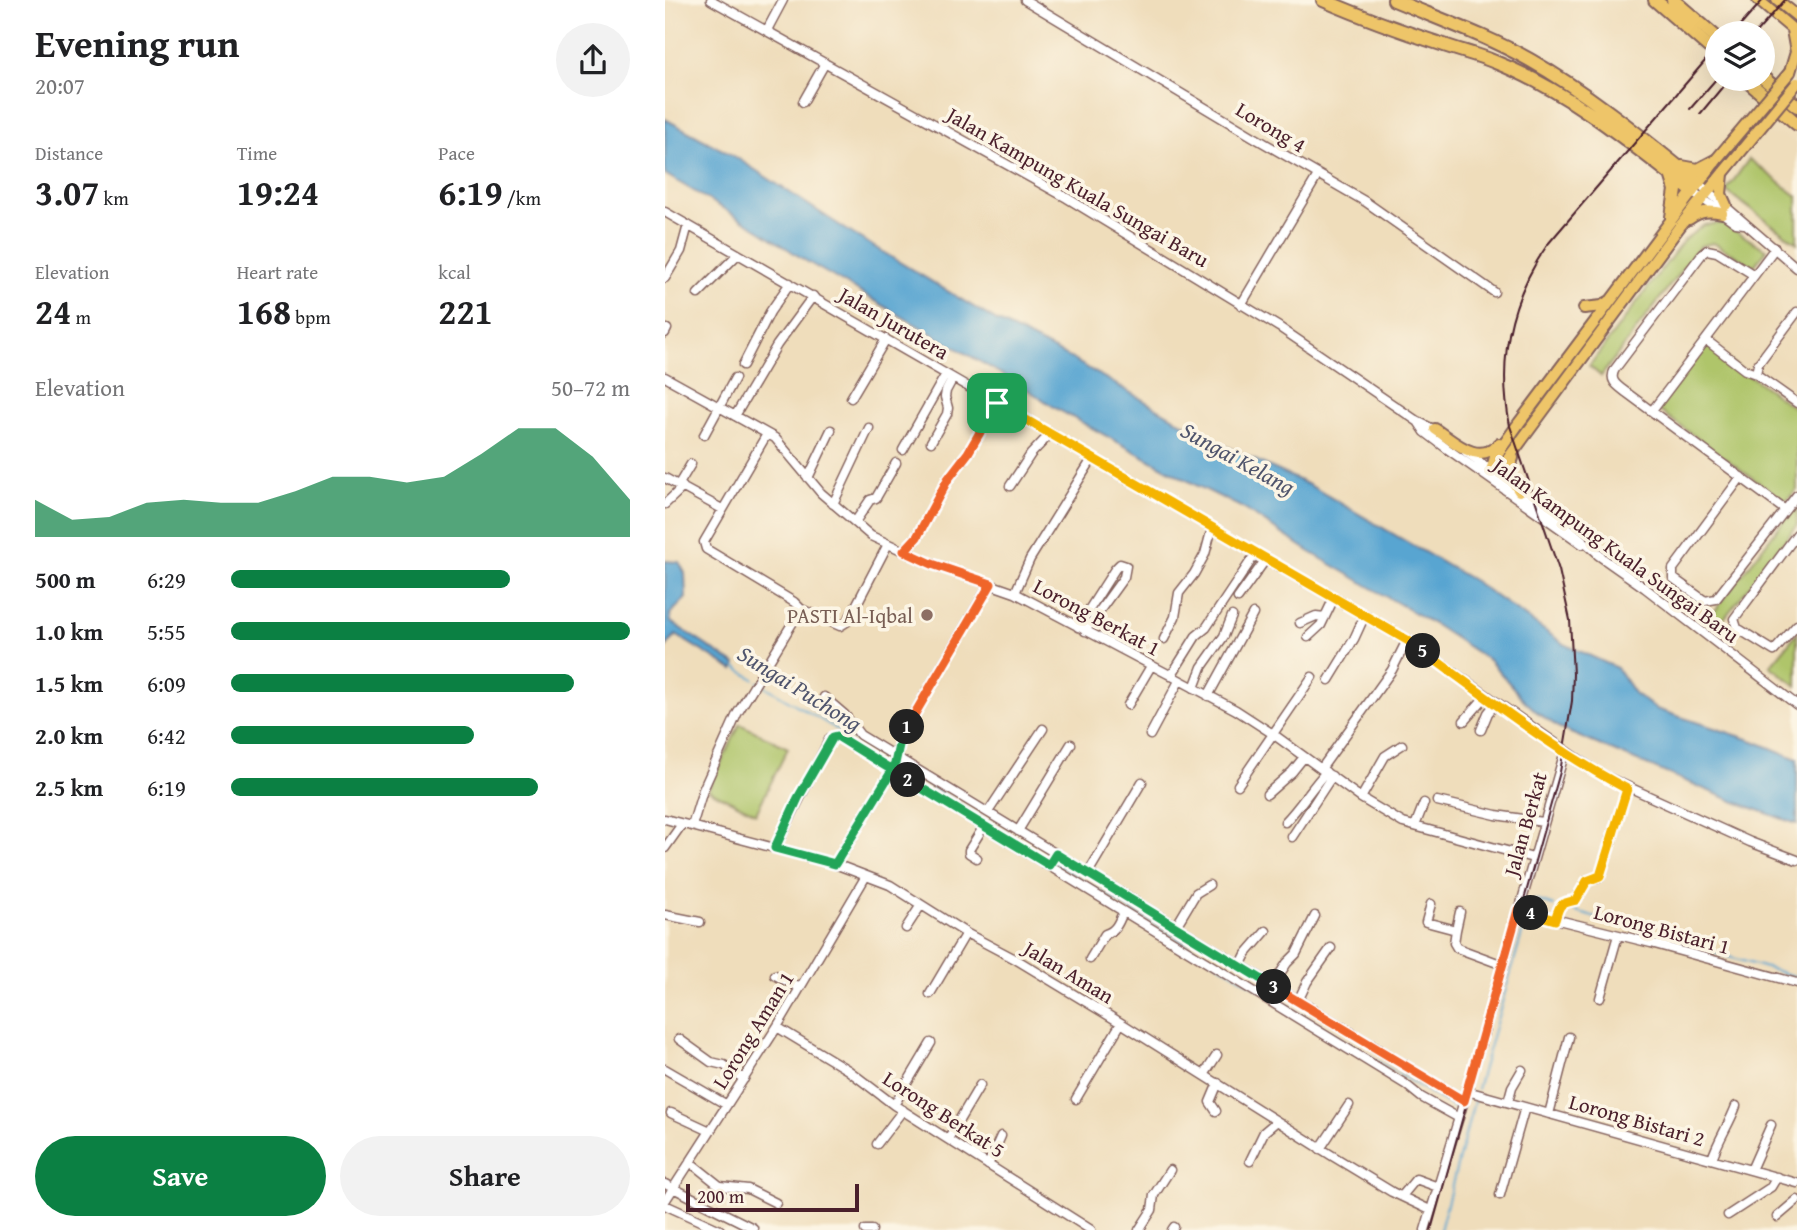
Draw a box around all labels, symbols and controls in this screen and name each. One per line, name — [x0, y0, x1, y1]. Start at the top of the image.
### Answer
text: Evening run — [35, 15, 239, 71]
map controls — [1705, 21, 1775, 91]
button: layers — [1705, 21, 1775, 91]
button: share — [556, 23, 630, 97]
text: 20:07 — [35, 69, 85, 102]
street label: Lorong 4 — [1230, 94, 1312, 160]
street label: Jalan Kampung Kuala Sungai Baru — [939, 98, 1215, 275]
text: Distance — [35, 139, 103, 167]
text: Time — [237, 139, 277, 167]
text: Pace — [438, 139, 475, 167]
text: 3.07 — [35, 167, 99, 218]
text: 19:24 — [237, 167, 319, 218]
text: 6:19 — [438, 167, 503, 218]
text: km — [99, 184, 129, 212]
text: /km — [503, 184, 541, 212]
text: Elevation — [35, 258, 109, 286]
text: Heart rate — [237, 258, 318, 286]
text: kcal — [438, 258, 471, 286]
street label: Jalan Jurutera — [831, 277, 955, 367]
text: 24 — [35, 286, 71, 337]
text: 168 — [237, 286, 291, 337]
text: 221 — [438, 286, 493, 337]
text: m — [71, 303, 91, 331]
text: bpm — [291, 303, 331, 331]
text: Elevation — [35, 371, 125, 404]
text: 50–72 m — [551, 371, 630, 404]
pin — [967, 373, 1027, 433]
icon: arrive — [978, 384, 1016, 422]
water label: Sungai Kelang — [1175, 413, 1301, 503]
street label: Jalan Kampung Kuala Sungai Baru — [1484, 448, 1746, 651]
text: 500 m — [35, 563, 96, 596]
text: 6:29 — [147, 563, 186, 596]
street label: Lorong Berkat 1 — [1028, 570, 1166, 664]
place label: PASTI Al-Iqbal — [787, 600, 913, 631]
marker: PASTI Al-Iqbal — [919, 607, 935, 623]
text: 1.0 km — [35, 615, 103, 648]
text: 5:55 — [147, 615, 186, 648]
pin: 5 — [1405, 634, 1441, 668]
text: 5 — [1418, 636, 1427, 664]
water label: Sungai Puchong — [732, 637, 869, 740]
text: 1.5 km — [35, 667, 103, 700]
text: 6:09 — [147, 667, 186, 700]
pin: 1 — [889, 710, 925, 744]
text: 1 — [902, 712, 911, 740]
text: 2.0 km — [35, 719, 103, 752]
text: 6:42 — [147, 719, 186, 752]
pin: 2 — [891, 762, 925, 798]
text: 2 — [903, 765, 912, 793]
street label: Jalan Berkat — [1494, 768, 1555, 883]
text: 2.5 km — [35, 771, 103, 804]
text: 6:19 — [147, 771, 186, 804]
pin: 4 — [1513, 895, 1549, 930]
street label: Lorong Bistari 1 — [1591, 896, 1733, 962]
text: 4 — [1526, 898, 1535, 926]
street label: Jalan Aman — [1015, 931, 1120, 1011]
street label: Lorong Aman 1 — [705, 965, 801, 1095]
pin: 3 — [1257, 970, 1291, 1004]
text: 3 — [1269, 972, 1278, 1000]
street label: Lorong Berkat 5 — [877, 1063, 1011, 1165]
street label: Lorong Bistari 2 — [1566, 1086, 1708, 1154]
button: Save — [35, 1136, 326, 1216]
button: Share — [340, 1136, 630, 1216]
scale bar — [686, 1181, 859, 1213]
text: 200 m — [697, 1182, 744, 1210]

